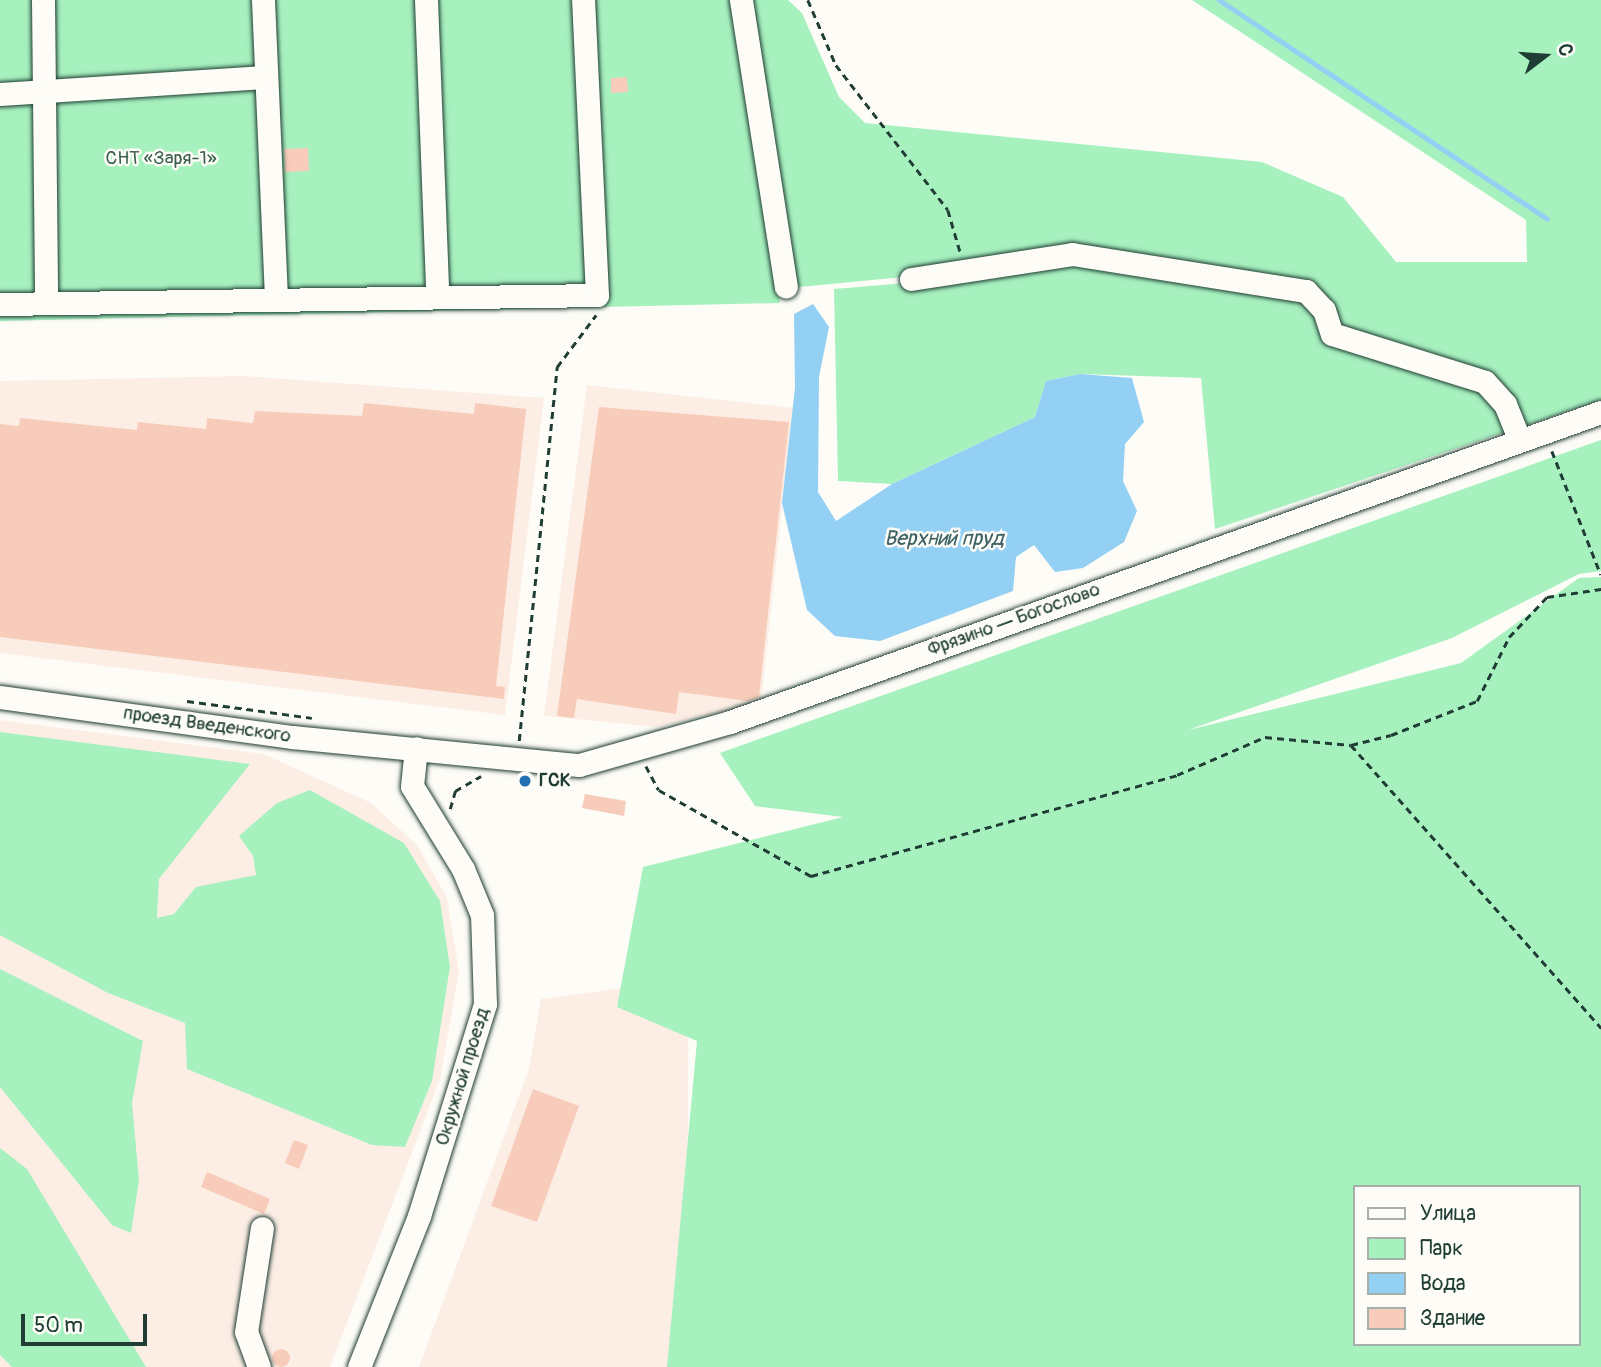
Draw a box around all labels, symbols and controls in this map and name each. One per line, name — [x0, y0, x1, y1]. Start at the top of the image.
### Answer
north arrow — [1510, 21, 1580, 91]
text: С — [1552, 41, 1578, 59]
park label: СНТ «Заря-1» — [105, 148, 217, 170]
water label: Верхний пруд — [884, 526, 1004, 552]
street label: Фрязино — Богослово — [925, 578, 1103, 662]
street label: проезд Введенского — [122, 702, 292, 748]
place label: ГСК — [539, 770, 571, 792]
marker: ГСК — [517, 773, 533, 789]
street label: Окружной проезд — [431, 1005, 495, 1149]
legend — [1352, 1185, 1580, 1346]
text: Улица — [1420, 1200, 1476, 1227]
text: Парк — [1420, 1235, 1463, 1262]
text: Вода — [1420, 1270, 1466, 1297]
scale bar — [24, 1300, 150, 1344]
text: Здание — [1420, 1305, 1485, 1332]
text: 50 m — [34, 1312, 83, 1339]

